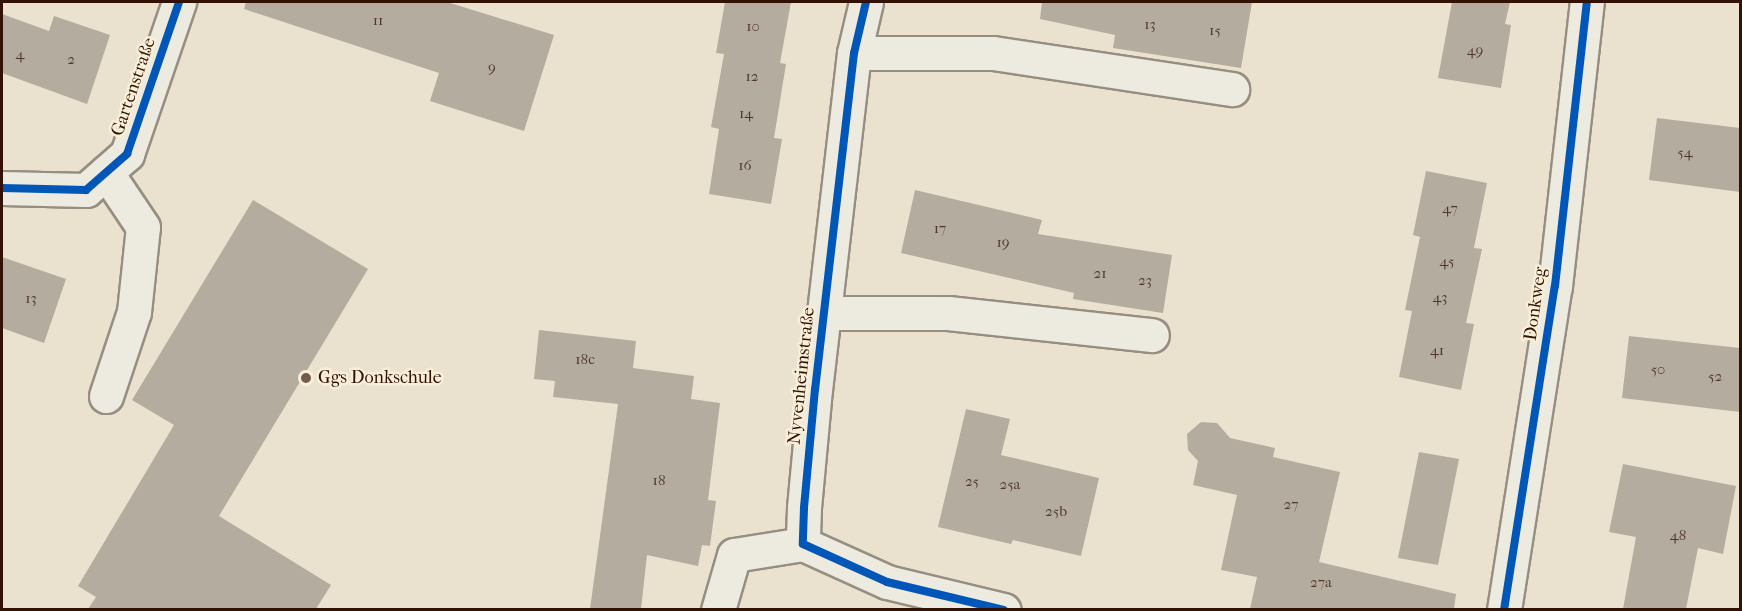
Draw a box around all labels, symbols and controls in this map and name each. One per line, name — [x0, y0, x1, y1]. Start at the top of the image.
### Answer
house number: 11 — [373, 12, 383, 30]
house number: 13 — [1144, 16, 1156, 34]
house number: 10 — [746, 18, 760, 36]
house number: 15 — [1209, 22, 1221, 40]
street label: Gartenstraße — [107, 35, 161, 139]
house number: 49 — [1467, 42, 1483, 60]
house number: 4 — [16, 46, 24, 64]
house number: 2 — [67, 51, 75, 69]
house number: 9 — [488, 59, 496, 77]
house number: 12 — [745, 68, 759, 86]
house number: 14 — [739, 105, 753, 123]
house number: 54 — [1677, 144, 1693, 162]
house number: 16 — [738, 157, 752, 175]
house number: 47 — [1442, 200, 1458, 218]
house number: 17 — [934, 220, 946, 238]
house number: 19 — [996, 234, 1010, 252]
house number: 45 — [1440, 253, 1454, 271]
house number: 21 — [1093, 265, 1107, 283]
street label: Donkweg — [1520, 266, 1552, 342]
house number: 23 — [1138, 272, 1152, 290]
house number: 43 — [1432, 289, 1448, 307]
house number: 13 — [25, 290, 37, 308]
street label: Nyvenheimstraße — [784, 306, 820, 446]
house number: 41 — [1430, 342, 1444, 360]
house number: 18c — [575, 351, 595, 369]
house number: 50 — [1651, 361, 1665, 379]
place label: Ggs Donkschule — [318, 367, 442, 389]
house number: 52 — [1708, 368, 1722, 386]
marker: Ggs Donkschule — [299, 371, 313, 385]
house number: 18 — [653, 472, 665, 490]
house number: 25 — [965, 473, 979, 491]
house number: 25a — [999, 476, 1021, 494]
house number: 27 — [1284, 496, 1298, 514]
house number: 25b — [1045, 503, 1067, 521]
house number: 48 — [1670, 527, 1686, 545]
house number: 27a — [1310, 574, 1332, 592]

